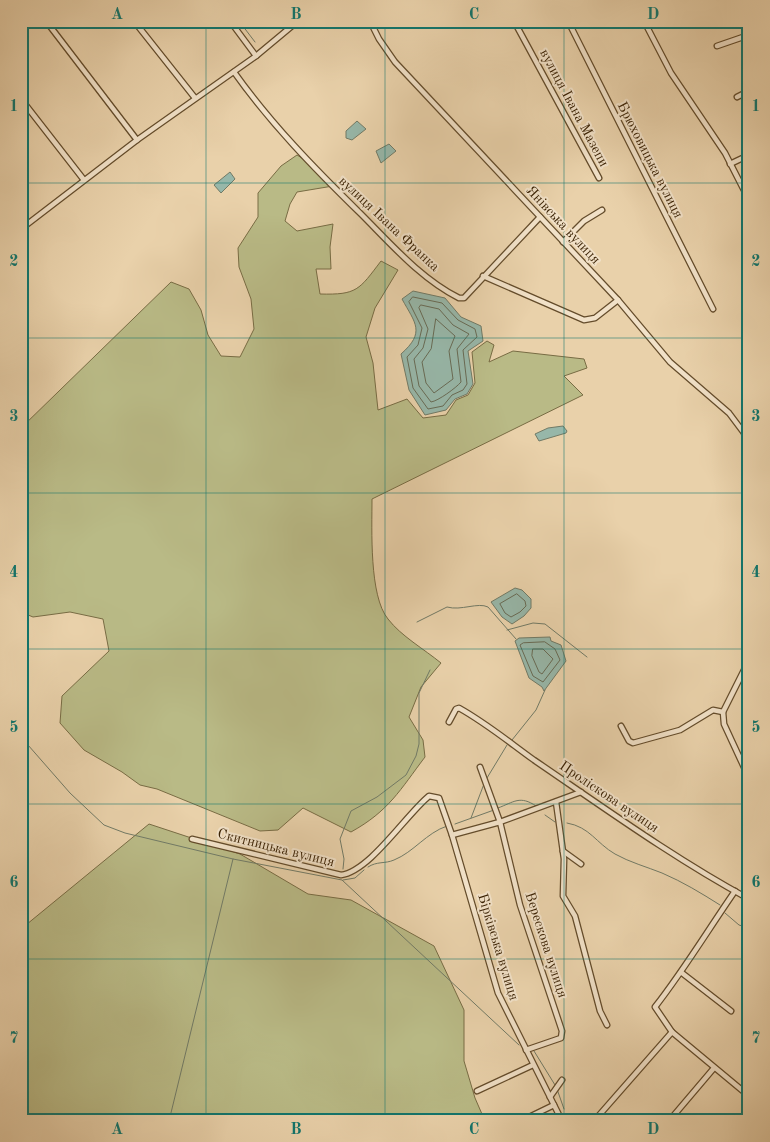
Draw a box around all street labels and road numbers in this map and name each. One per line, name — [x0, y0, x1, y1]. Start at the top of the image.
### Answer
street label: вулиця Івана Мазепи — [537, 47, 611, 169]
street label: Брюховицька вулиця — [615, 100, 685, 220]
street label: вулиця Івана Франка — [336, 174, 442, 274]
street label: Янівська вулиця — [523, 183, 603, 267]
street label: Проліскова вулиця — [557, 759, 661, 835]
street label: Скитницька вулиця — [216, 827, 336, 869]
street label: Верескова вулиця — [522, 890, 570, 1000]
street label: Бірківська вулиця — [475, 892, 521, 1002]

